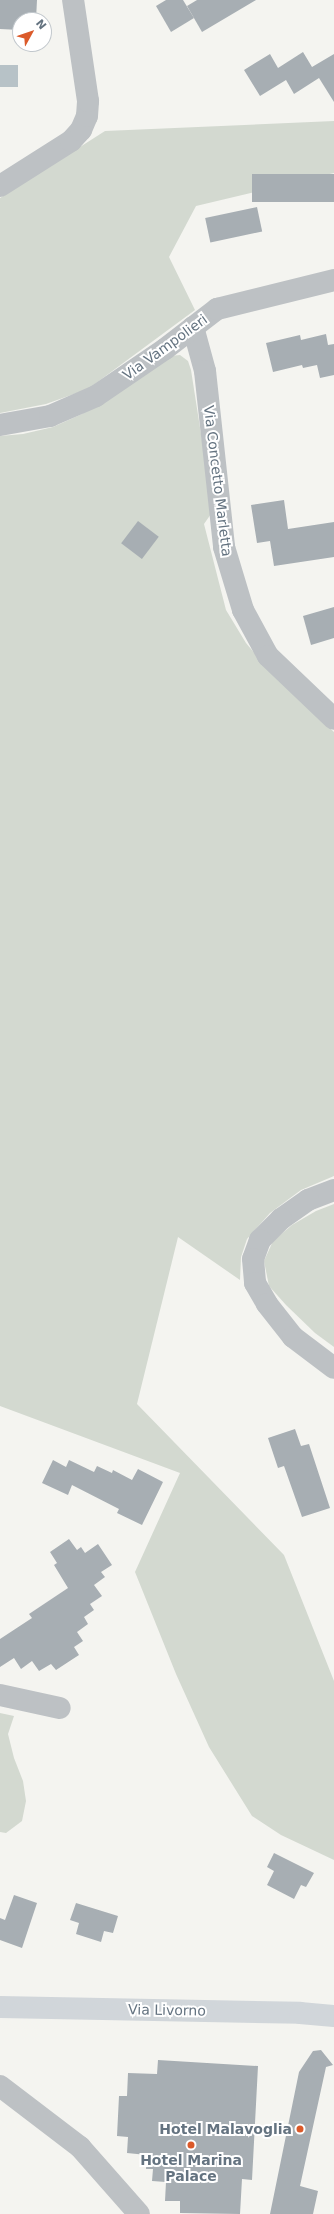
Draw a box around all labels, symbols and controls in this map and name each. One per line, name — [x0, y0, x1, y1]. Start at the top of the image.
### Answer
north arrow — [12, 12, 52, 52]
text: N — [33, 17, 49, 32]
street label: Via Vampolieri — [119, 311, 211, 383]
street label: Via Concetto Marletta — [200, 404, 236, 558]
street label: Via Livorno — [128, 2001, 206, 2019]
place label: Hotel Malavoglia — [159, 2121, 292, 2137]
marker: Hotel Malavoglia — [295, 2124, 305, 2134]
marker: Hotel Marina Palace — [186, 2140, 196, 2150]
place label: Hotel Marina Palace — [140, 2152, 242, 2184]

